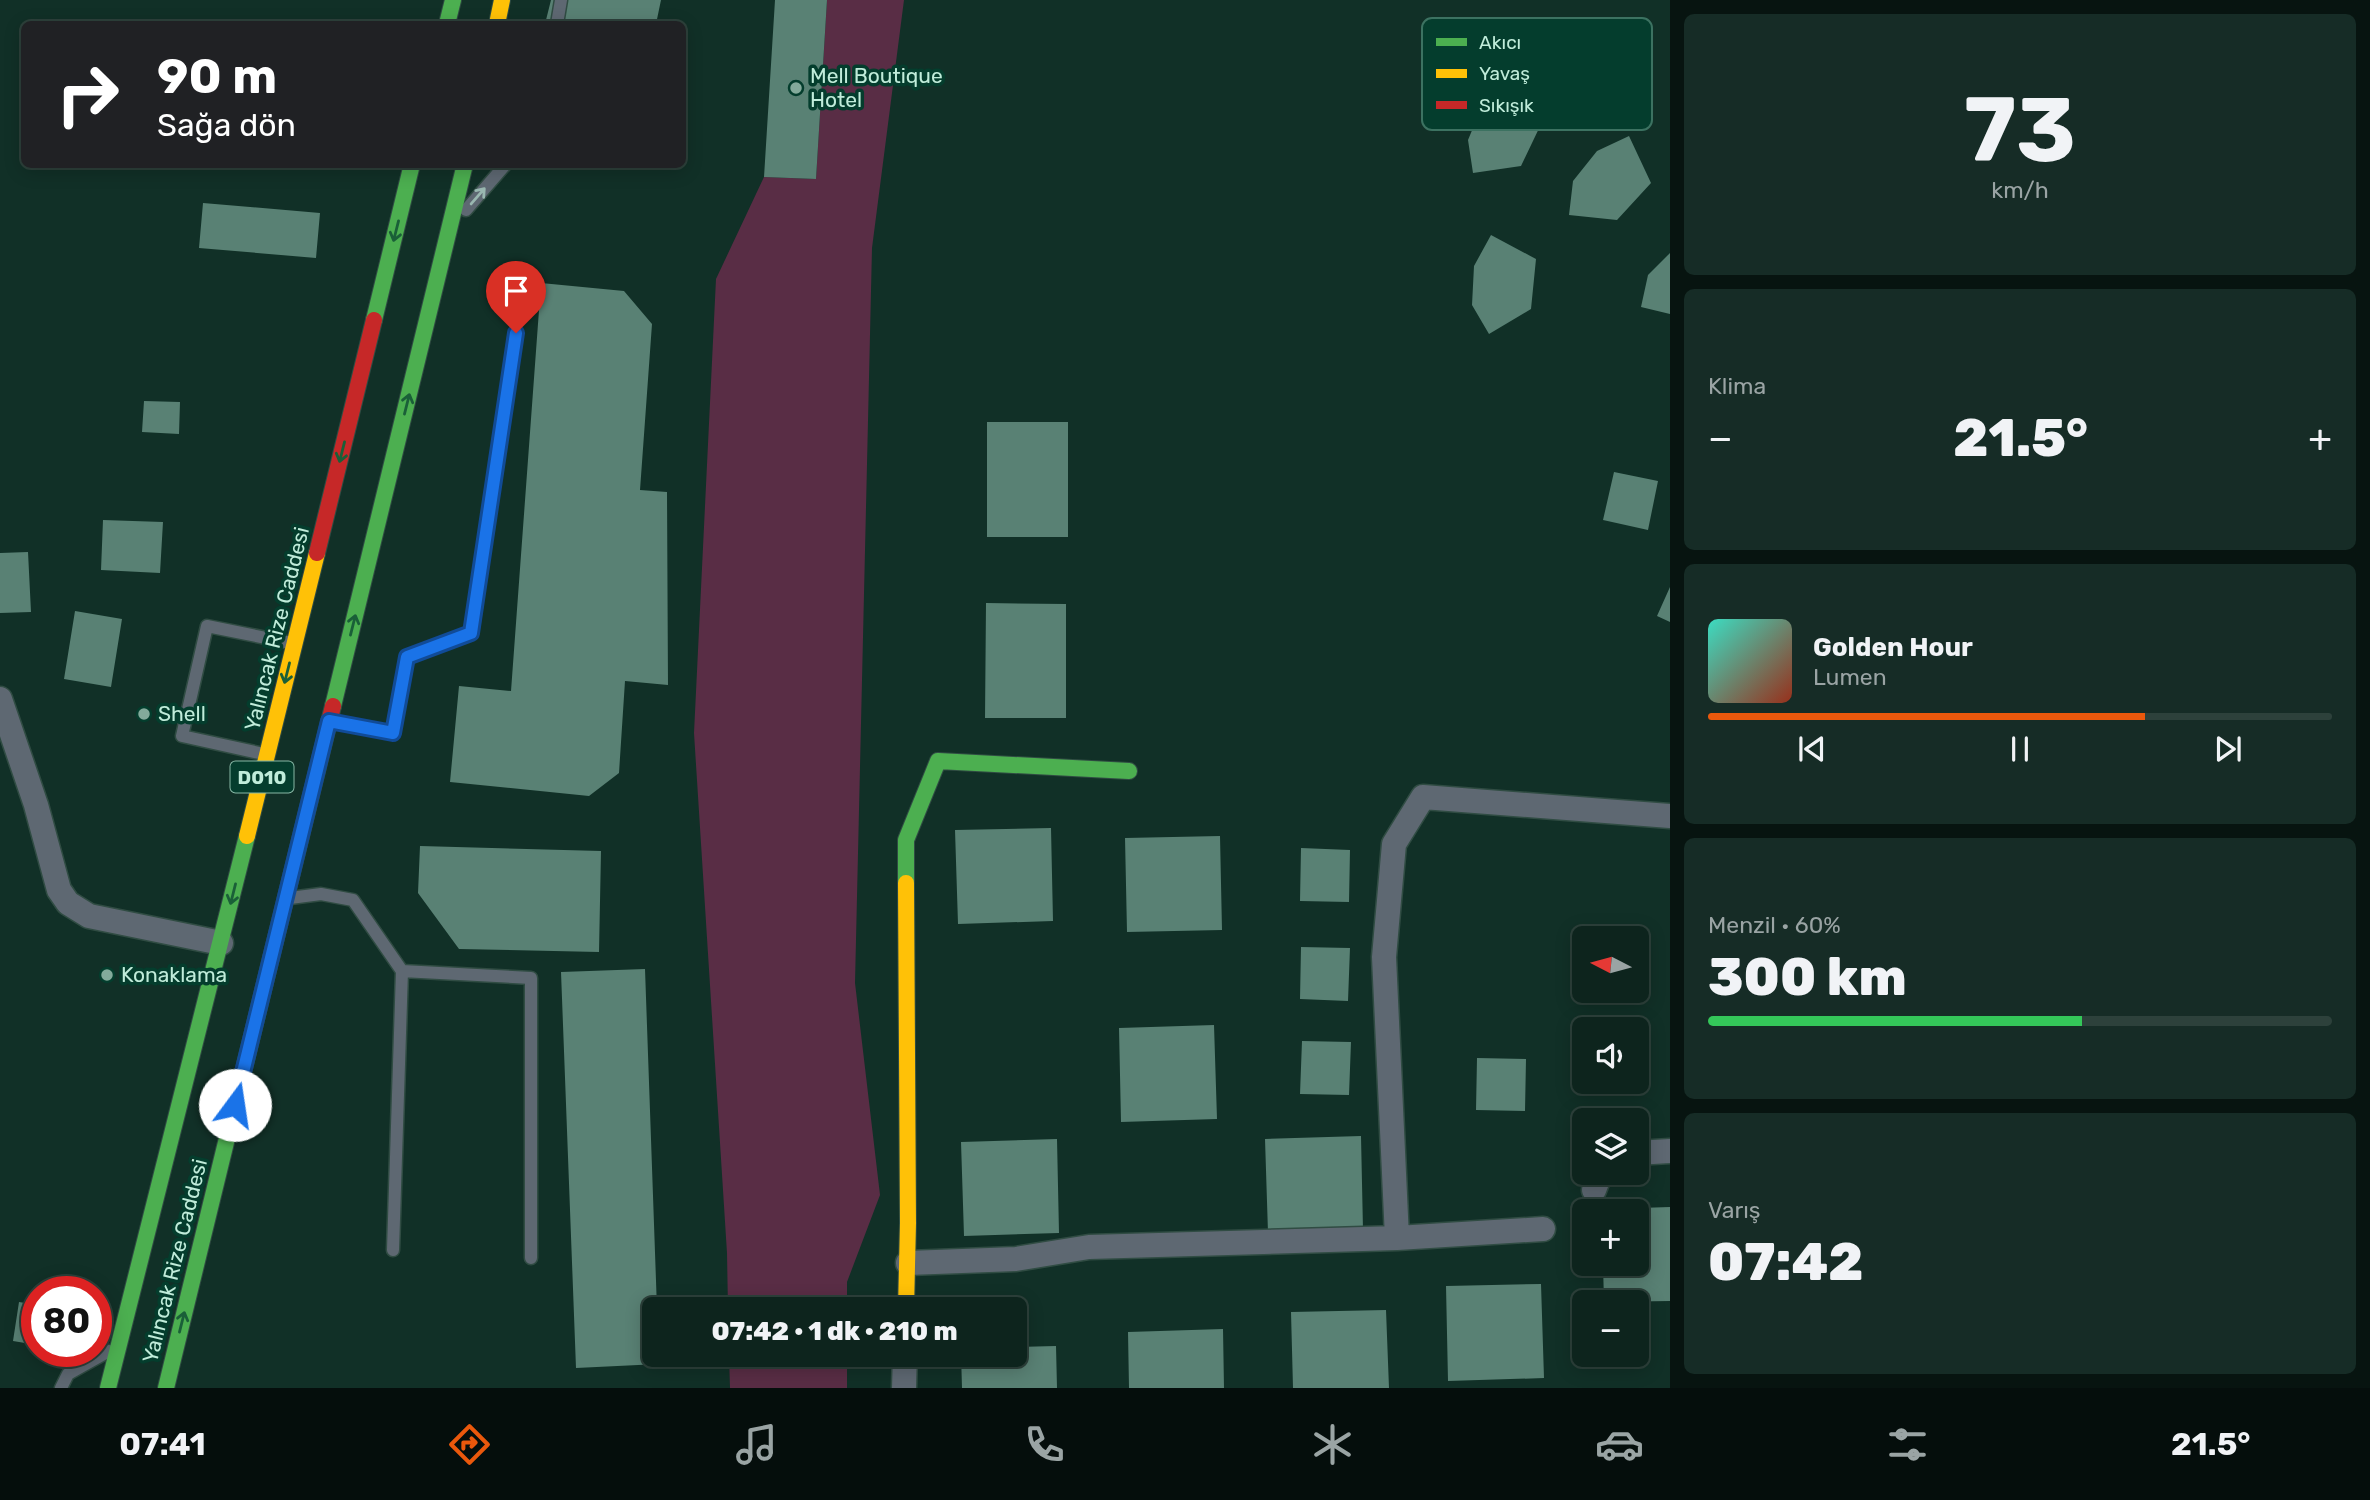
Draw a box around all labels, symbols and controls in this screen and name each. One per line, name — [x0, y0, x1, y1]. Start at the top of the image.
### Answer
legend — [1422, 18, 1652, 130]
text: Akıcı — [1479, 31, 1521, 54]
text: 90 m — [157, 47, 277, 105]
icon: right — [42, 49, 133, 140]
text: Yavaş — [1479, 62, 1530, 85]
place label: Mell Boutique Hotel — [810, 63, 943, 112]
text: 73 — [1964, 76, 2076, 184]
marker: Mell Boutique Hotel — [788, 80, 804, 96]
text: Sıkışık — [1479, 94, 1534, 117]
text: Sağa dön — [157, 106, 296, 144]
text: km/h — [1991, 176, 2049, 204]
one-way arrow — [470, 188, 486, 206]
one-way arrow — [389, 219, 402, 242]
pin — [486, 261, 546, 333]
icon: arrive — [497, 272, 535, 310]
text: Klima — [1708, 372, 1766, 400]
one-way arrow — [401, 393, 414, 416]
text: 21.5° — [1953, 407, 2088, 469]
text: − — [1708, 415, 1733, 461]
text: + — [2308, 415, 2332, 461]
one-way arrow — [335, 440, 348, 463]
street label: Yalıncak Rize Caddesi — [239, 524, 314, 733]
one-way arrow — [347, 614, 360, 637]
text: Golden Hour — [1813, 632, 1973, 663]
one-way arrow — [280, 661, 294, 684]
text: Lumen — [1813, 663, 1887, 691]
place label: Shell — [158, 701, 206, 726]
marker: Shell — [136, 706, 152, 722]
icon: previous — [1793, 730, 1831, 768]
icon: pause — [2001, 730, 2039, 768]
icon: next — [2209, 730, 2247, 768]
road number: D010 — [230, 762, 294, 792]
one-way arrow — [226, 882, 239, 904]
text: Menzil · 60% — [1708, 911, 1841, 939]
north arrow — [1572, 926, 1648, 1003]
map controls — [1572, 926, 1649, 1367]
text: 300 km — [1708, 946, 1907, 1008]
place label: Konaklama — [121, 962, 227, 987]
marker: Konaklama — [99, 967, 115, 983]
button: sound — [1572, 1017, 1649, 1094]
position arrow — [198, 1068, 272, 1142]
button: layers — [1572, 1108, 1649, 1185]
street label: Yalıncak Rize Caddesi — [137, 1156, 212, 1365]
text: Varış — [1708, 1196, 1761, 1224]
button: + — [1572, 1199, 1649, 1276]
text: 07:42 — [1708, 1231, 1864, 1293]
speed limit sign: 80 — [21, 1276, 112, 1367]
button: − — [1572, 1290, 1649, 1367]
one-way arrow — [176, 1311, 189, 1334]
text: 07:42 · 1 dk · 210 m — [711, 1316, 958, 1347]
icon: directions — [445, 1420, 494, 1469]
icon: music — [732, 1420, 781, 1469]
icon: phone — [1020, 1420, 1069, 1469]
icon: climate — [1308, 1420, 1357, 1469]
icon: car — [1595, 1420, 1644, 1469]
icon: filters — [1883, 1420, 1932, 1469]
text: 07:41 — [119, 1425, 206, 1463]
text: 21.5° — [2171, 1425, 2251, 1463]

